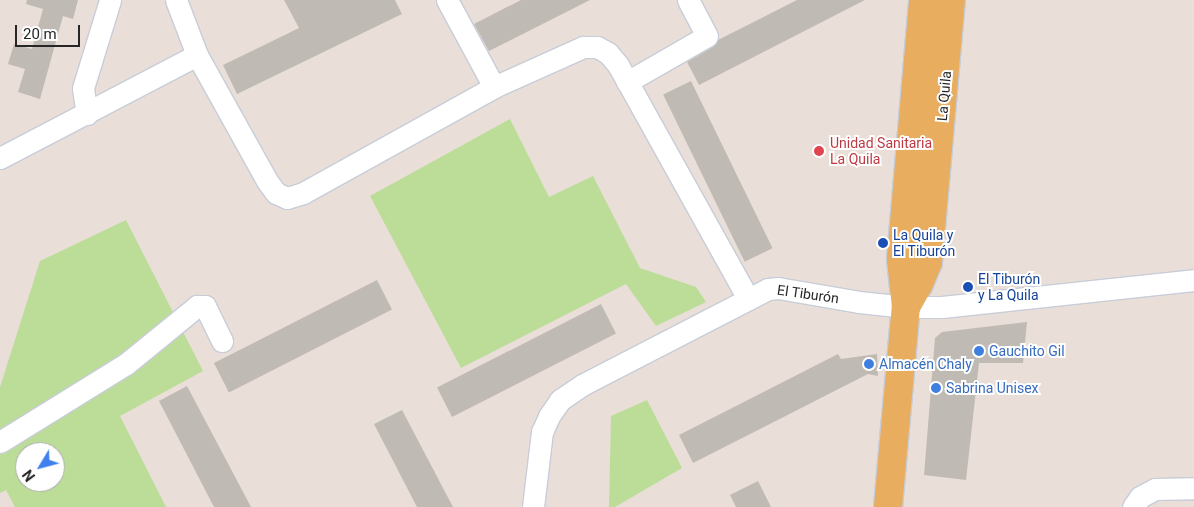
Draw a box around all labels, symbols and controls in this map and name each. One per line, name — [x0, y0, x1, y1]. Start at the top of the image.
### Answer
scale bar — [18, 15, 82, 47]
text: 20 m — [23, 25, 57, 43]
street label: La Quila — [933, 70, 955, 122]
place label: Unidad Sanitaria La Quila — [830, 135, 932, 168]
marker: Unidad Sanitaria La Quila — [812, 144, 826, 158]
place label: La Quila y El Tiburón — [893, 227, 955, 260]
marker: La Quila y El Tiburón — [877, 237, 889, 249]
place label: El Tiburón y La Quila — [978, 271, 1040, 304]
street label: El Tiburón — [776, 281, 840, 307]
marker: El Tiburón y La Quila — [962, 281, 974, 293]
place label: Gauchito Gil — [989, 343, 1065, 359]
marker: Gauchito Gil — [973, 345, 985, 357]
place label: Almacén Chaly — [879, 356, 972, 372]
marker: Almacén Chaly — [863, 358, 875, 370]
place label: Sabrina Unisex — [946, 380, 1039, 396]
marker: Sabrina Unisex — [930, 382, 942, 394]
north arrow — [15, 442, 65, 492]
text: N — [19, 467, 38, 484]

